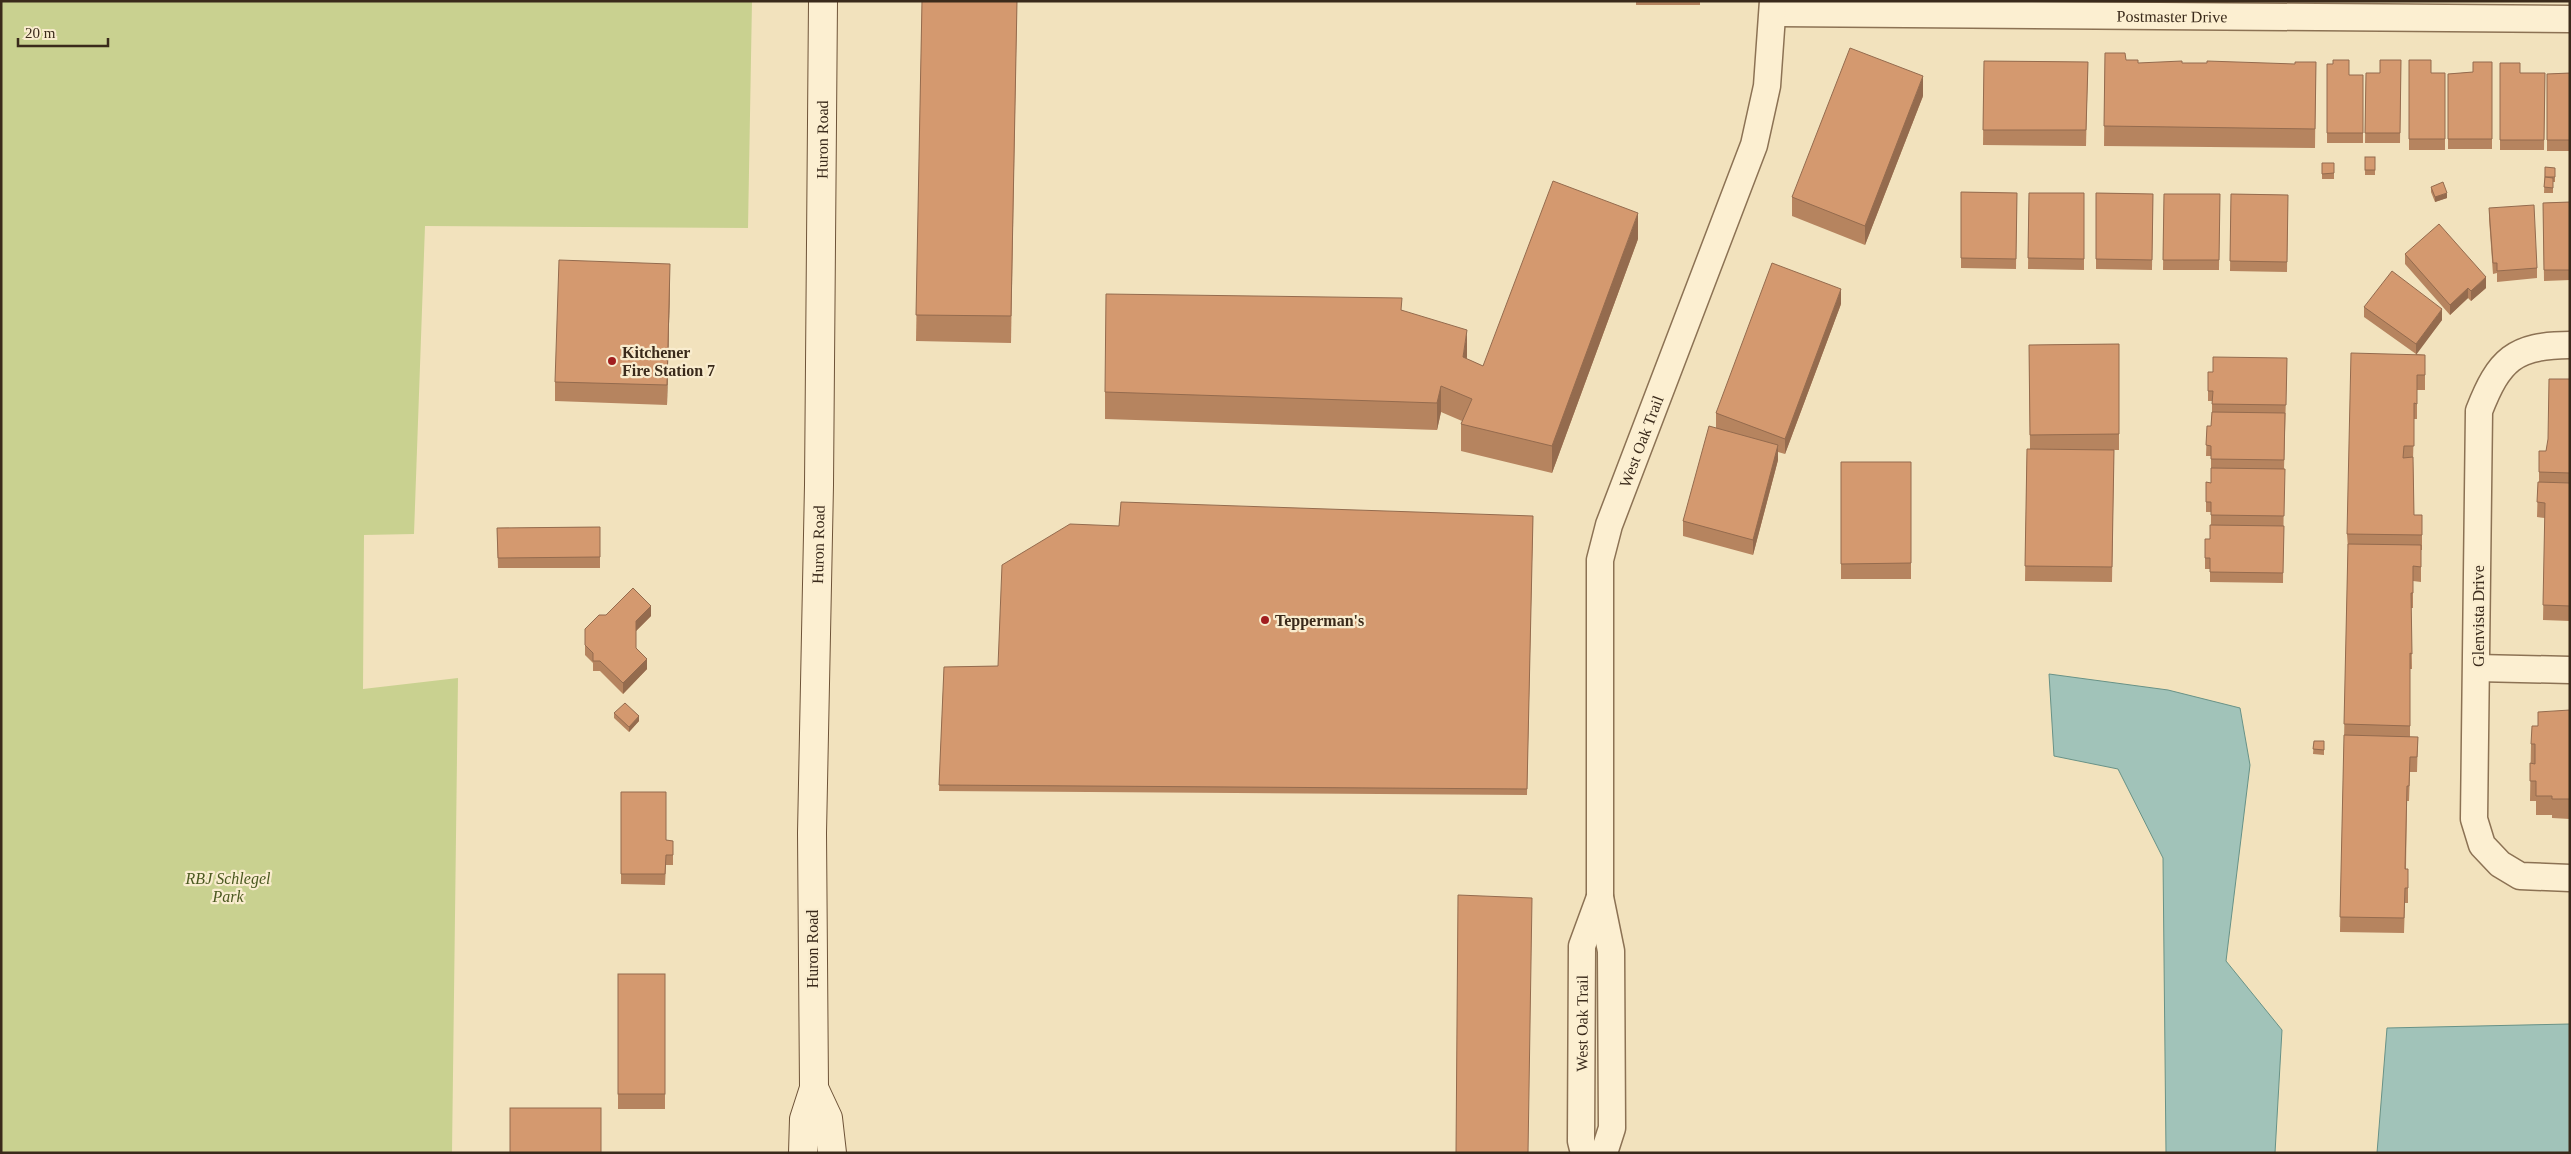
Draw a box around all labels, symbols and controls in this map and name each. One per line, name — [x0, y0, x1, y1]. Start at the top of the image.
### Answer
street label: Postmaster Drive — [2117, 8, 2227, 25]
scale bar — [18, 15, 108, 47]
text: 20 m — [25, 25, 56, 41]
street label: Huron Road — [814, 100, 831, 179]
place label: Kitchener Fire Station 7 — [622, 344, 715, 379]
marker: Kitchener Fire Station 7 — [606, 355, 618, 367]
street label: West Oak Trail — [1616, 393, 1667, 490]
street label: Huron Road — [809, 505, 828, 584]
street label: Glenvista Drive — [2470, 565, 2487, 667]
place label: Tepperman's — [1275, 612, 1364, 630]
marker: Tepperman's — [1259, 614, 1271, 626]
park label: RBJ Schlegel Park — [185, 870, 271, 905]
street label: Huron Road — [804, 910, 821, 988]
street label: West Oak Trail — [1573, 974, 1591, 1072]

